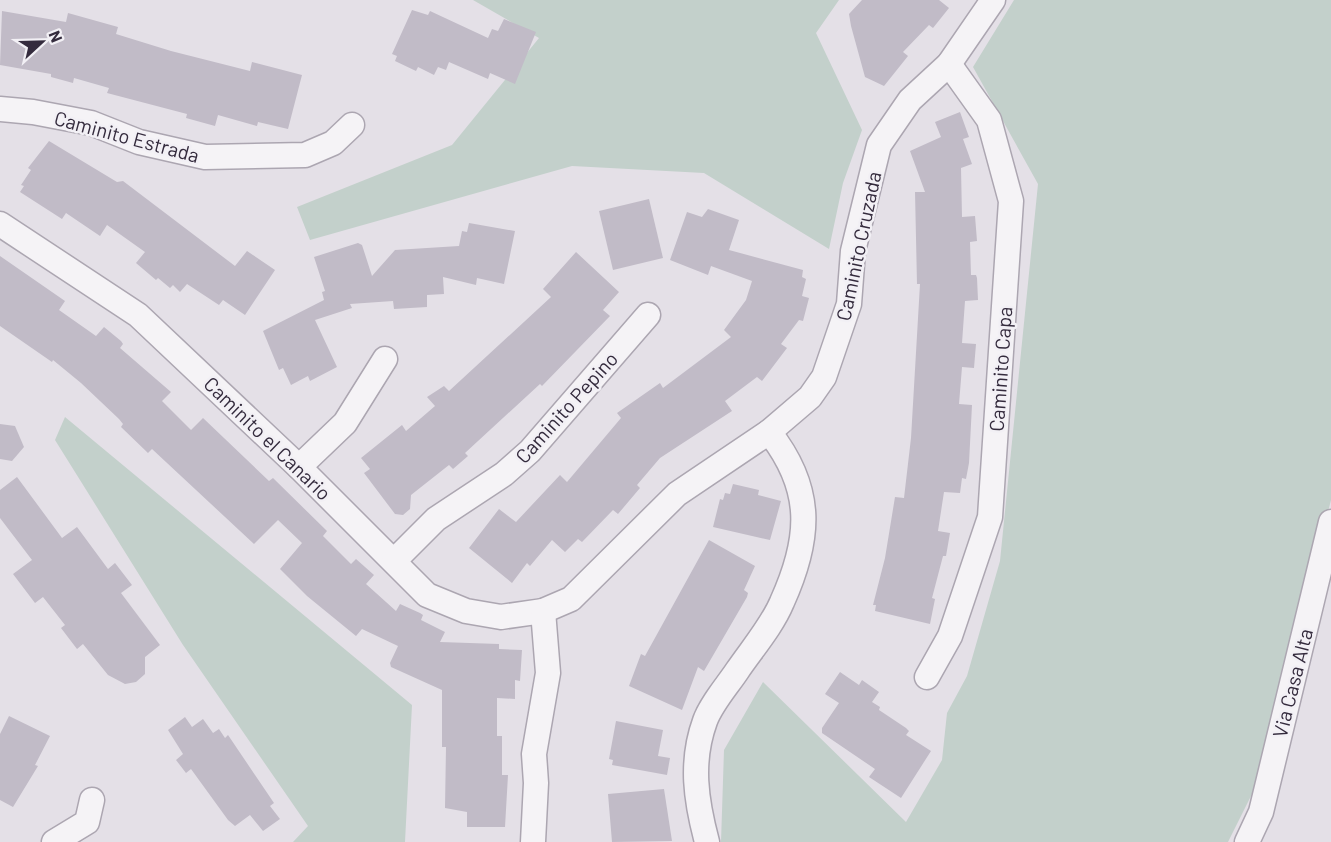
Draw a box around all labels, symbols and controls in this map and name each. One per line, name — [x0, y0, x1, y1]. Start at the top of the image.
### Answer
north arrow — [12, 12, 72, 72]
text: N — [46, 28, 67, 45]
street label: Caminito Estrada — [52, 105, 202, 167]
street label: Caminito Cruzada — [830, 169, 886, 323]
street label: Caminito Capa — [984, 306, 1016, 432]
street label: Caminito Pepino — [510, 346, 622, 468]
street label: Caminito el Canario — [199, 371, 337, 505]
street label: Via Casa Alta — [1267, 626, 1317, 740]

